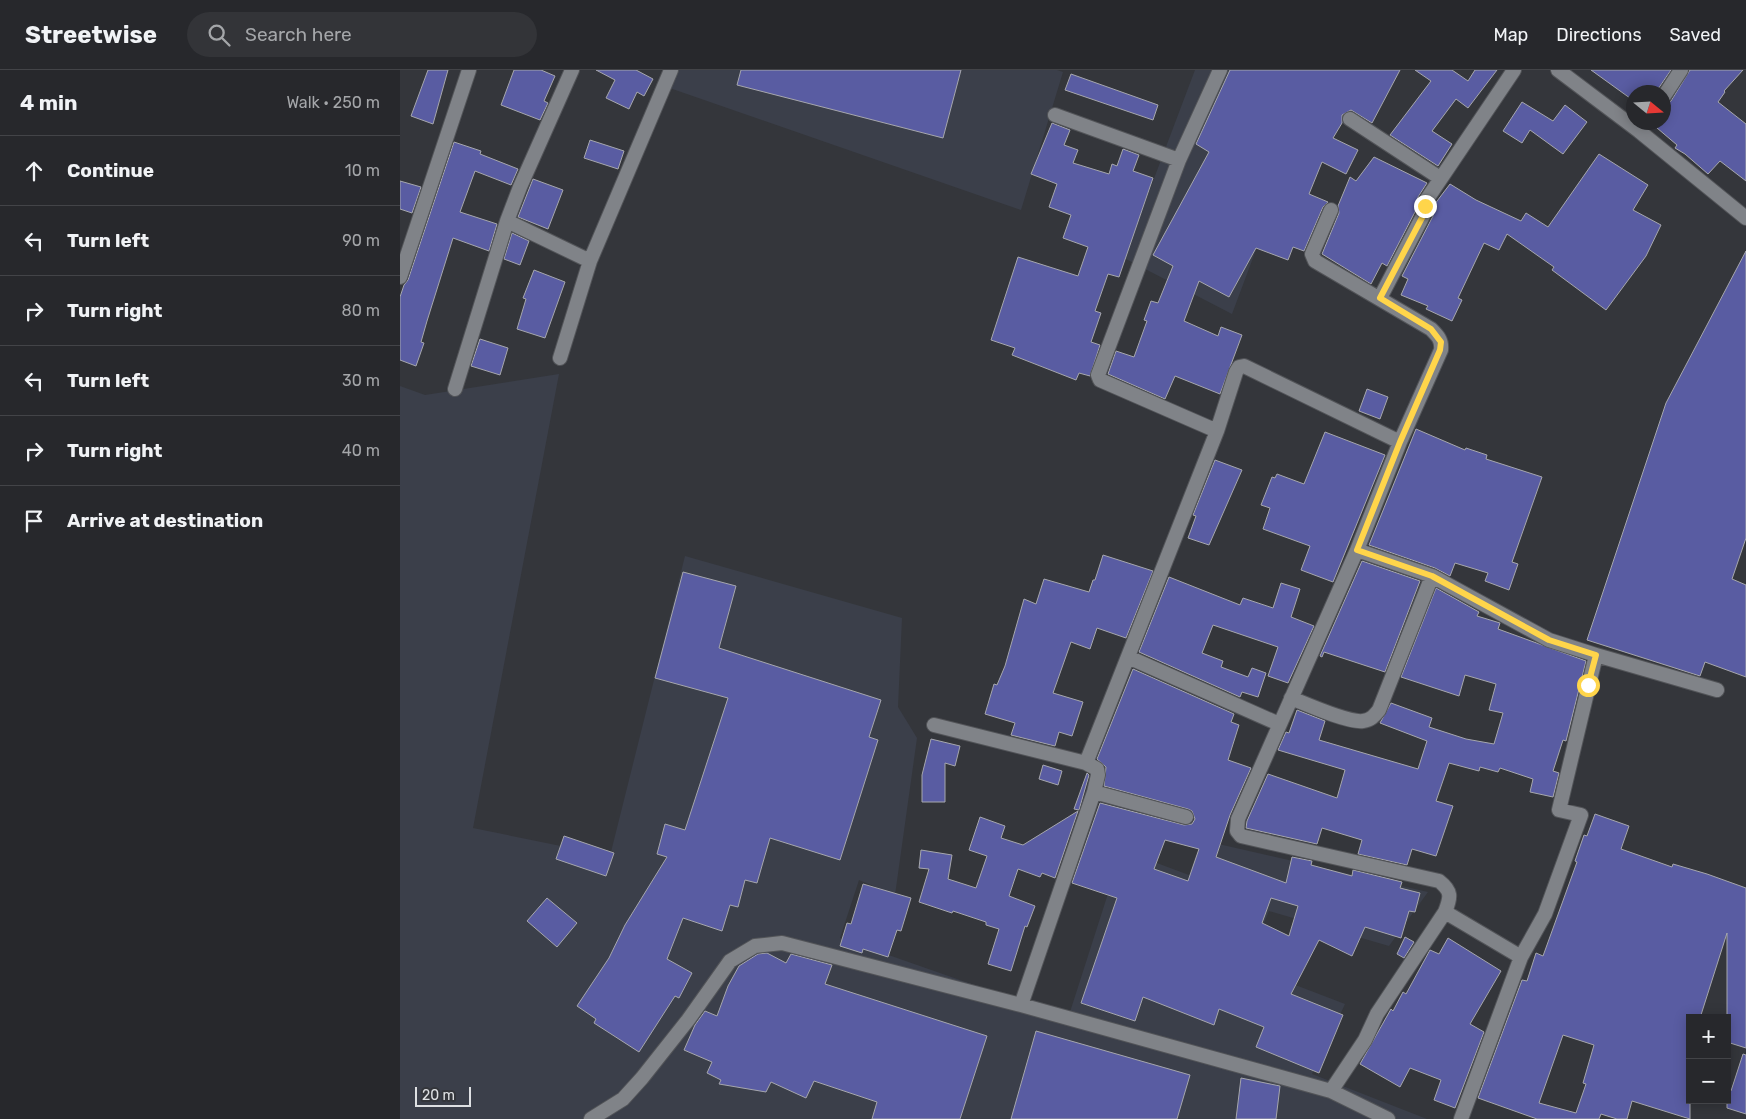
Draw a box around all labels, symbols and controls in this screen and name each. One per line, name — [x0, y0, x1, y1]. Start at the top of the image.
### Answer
search box — [187, 12, 537, 57]
text: Streetwise — [25, 21, 157, 49]
icon: search — [205, 21, 233, 49]
text: Search here — [245, 23, 352, 46]
text: Map — [1493, 24, 1528, 46]
text: Directions — [1556, 24, 1642, 46]
text: Saved — [1670, 24, 1721, 46]
north arrow — [1626, 85, 1671, 130]
text: 4 min — [20, 90, 78, 115]
text: Walk · 250 m — [286, 93, 380, 112]
icon: ahead — [20, 157, 48, 185]
text: Continue — [67, 159, 154, 182]
text: 10 m — [345, 161, 380, 180]
route end — [1414, 195, 1437, 218]
icon: left — [20, 227, 48, 255]
text: Turn left — [67, 229, 149, 252]
text: 90 m — [342, 231, 380, 250]
icon: right — [20, 297, 48, 325]
text: Turn right — [67, 299, 162, 322]
text: 80 m — [342, 301, 380, 320]
icon: left — [20, 367, 48, 395]
text: Turn left — [67, 369, 149, 392]
text: 30 m — [342, 371, 380, 390]
icon: right — [20, 437, 48, 465]
text: Turn right — [67, 439, 162, 462]
text: 40 m — [342, 441, 380, 460]
icon: arrive — [20, 507, 48, 535]
text: Arrive at destination — [67, 509, 263, 532]
route start — [1577, 674, 1600, 697]
map controls — [1686, 1014, 1731, 1104]
button: + — [1686, 1014, 1731, 1059]
button: − — [1686, 1059, 1731, 1104]
scale bar — [415, 1084, 471, 1107]
text: 20 m — [422, 1087, 455, 1104]

